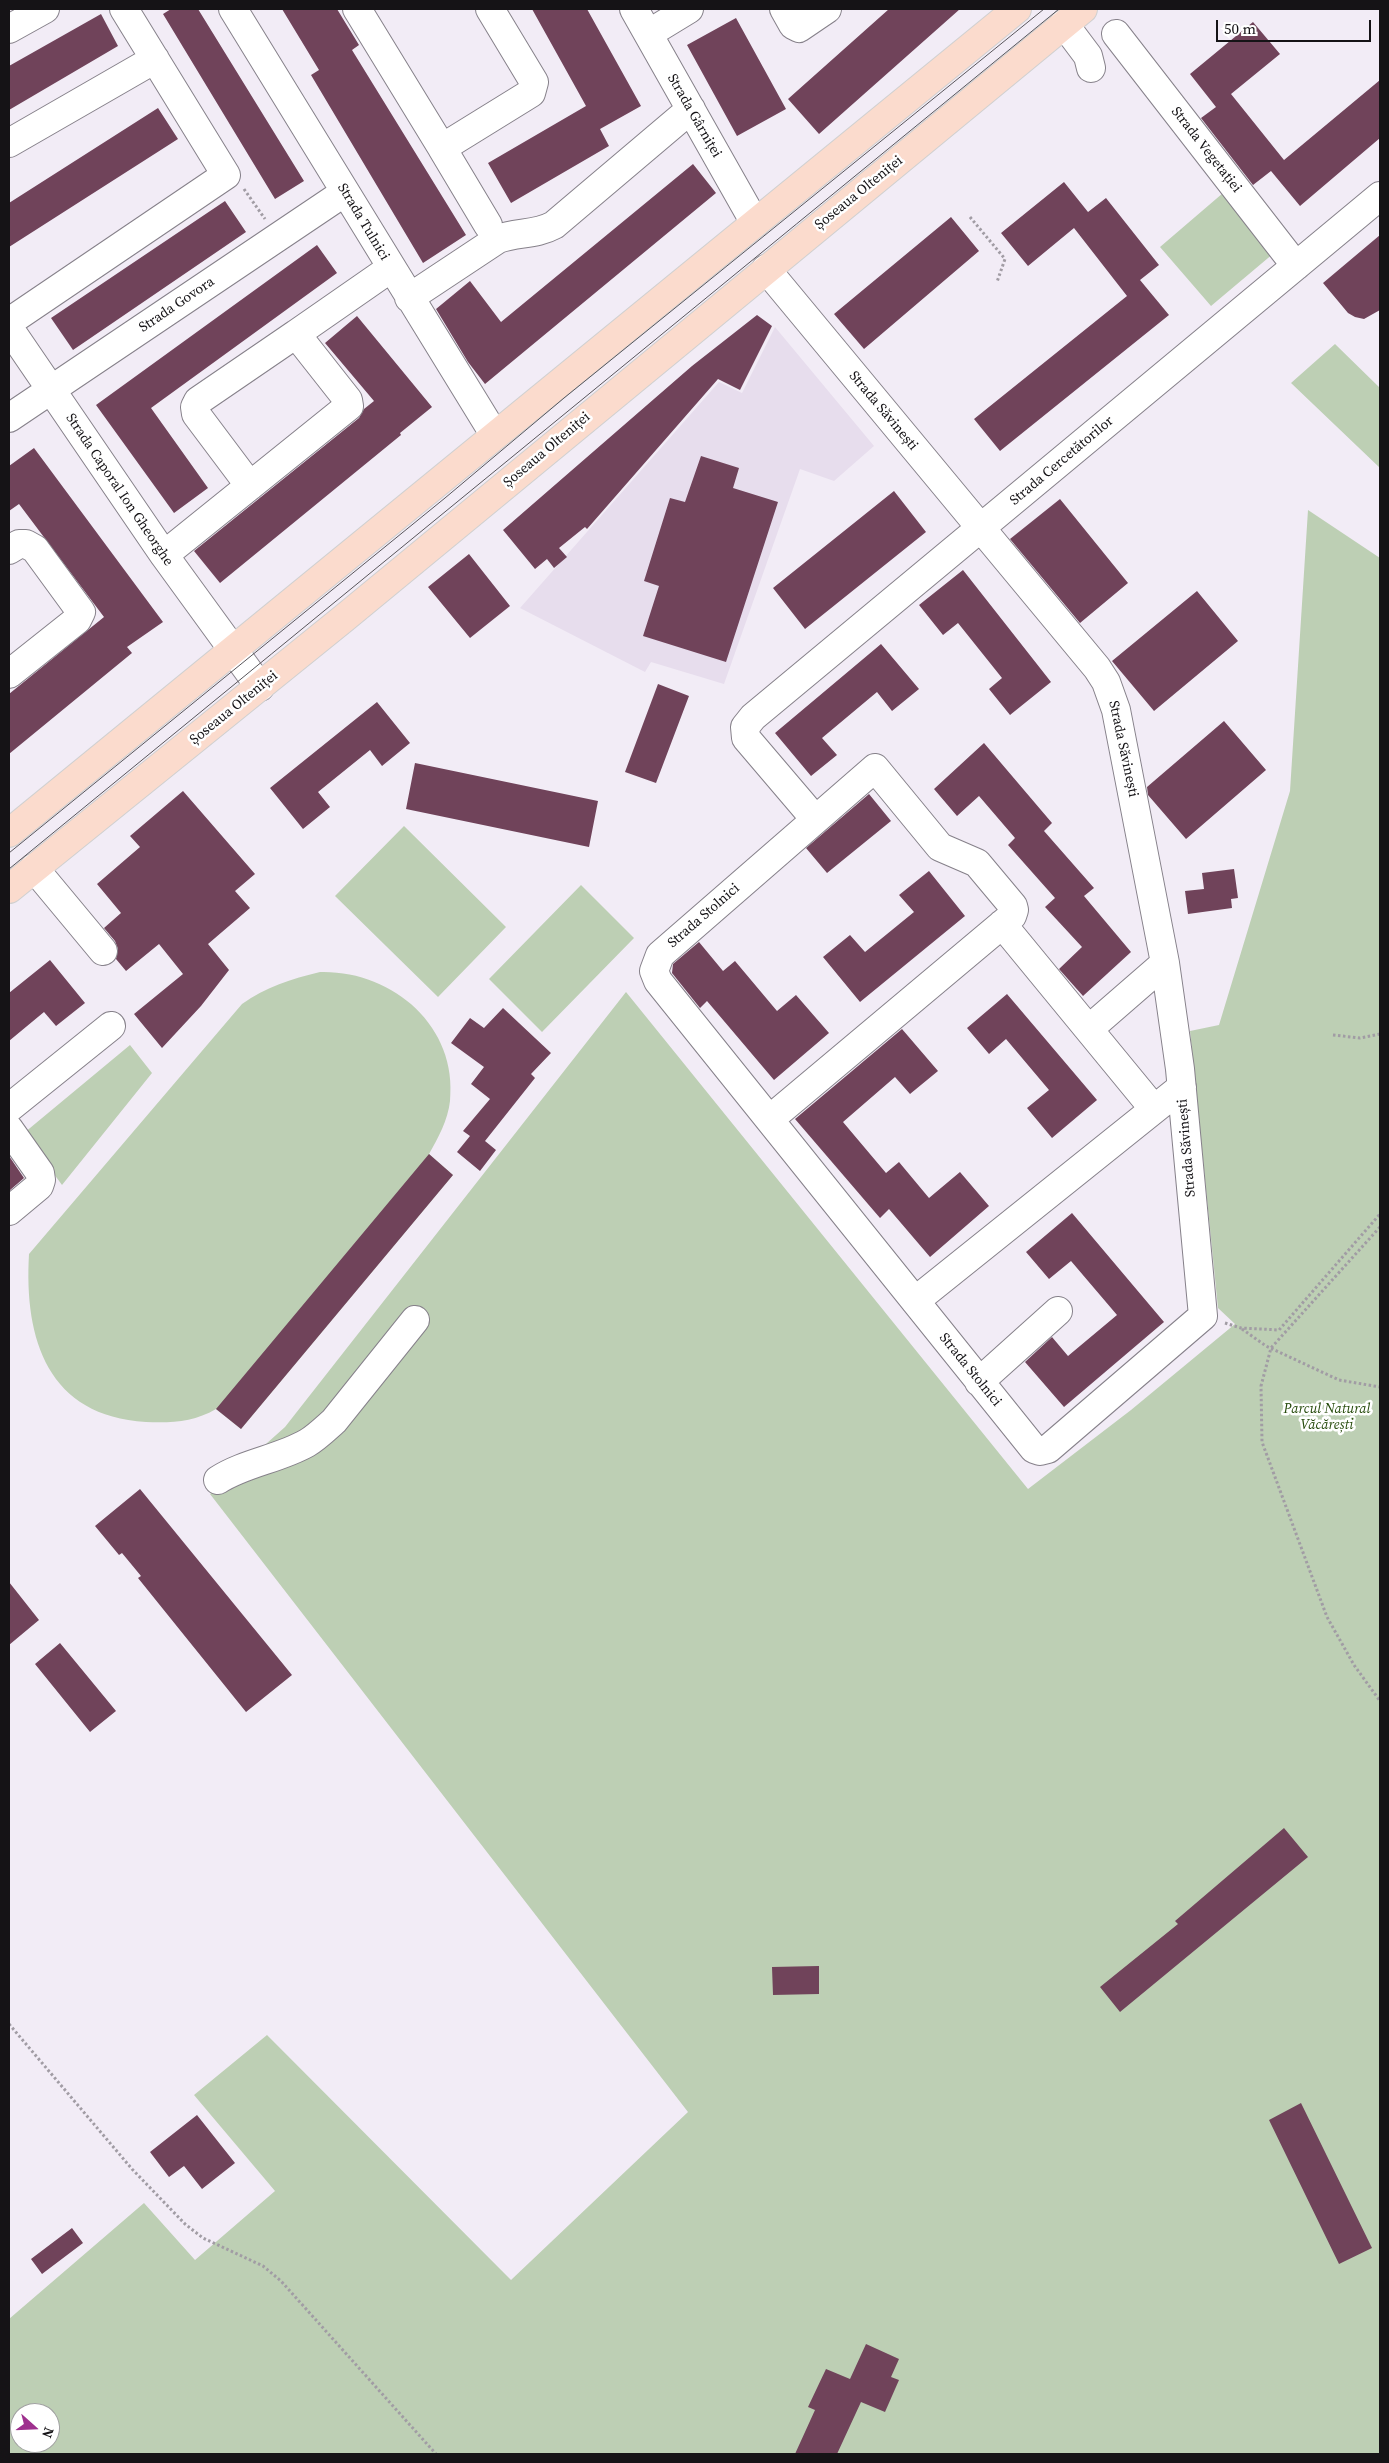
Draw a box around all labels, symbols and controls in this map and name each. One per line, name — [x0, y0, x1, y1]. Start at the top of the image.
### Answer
scale bar — [1219, 10, 1374, 42]
text: 50 m — [1224, 18, 1256, 39]
street label: Strada Gârniței — [663, 71, 725, 161]
street label: Strada Vegetației — [1167, 104, 1245, 196]
street label: Șoseaua Olteniței — [812, 153, 906, 233]
street label: Strada Tulnici — [333, 180, 393, 264]
street label: Strada Govora — [136, 274, 218, 336]
street label: Strada Săvinești — [845, 368, 921, 454]
street label: Șoseaua Olteniței — [500, 409, 594, 491]
street label: Strada Caporal Ion Gheorghe — [62, 411, 176, 569]
street label: Strada Cercetătorilor — [1007, 413, 1117, 509]
street label: Șoseaua Olteniței — [187, 668, 281, 748]
street label: Strada Săvinești — [1105, 699, 1141, 799]
street label: Strada Stolnici — [665, 880, 743, 952]
street label: Strada Săvinești — [1174, 1098, 1200, 1198]
street label: Strada Stolnici — [935, 1330, 1005, 1410]
park label: Parcul Natural Văcărești — [1284, 1401, 1370, 1434]
north arrow — [10, 2403, 60, 2453]
text: N — [37, 2425, 59, 2441]

